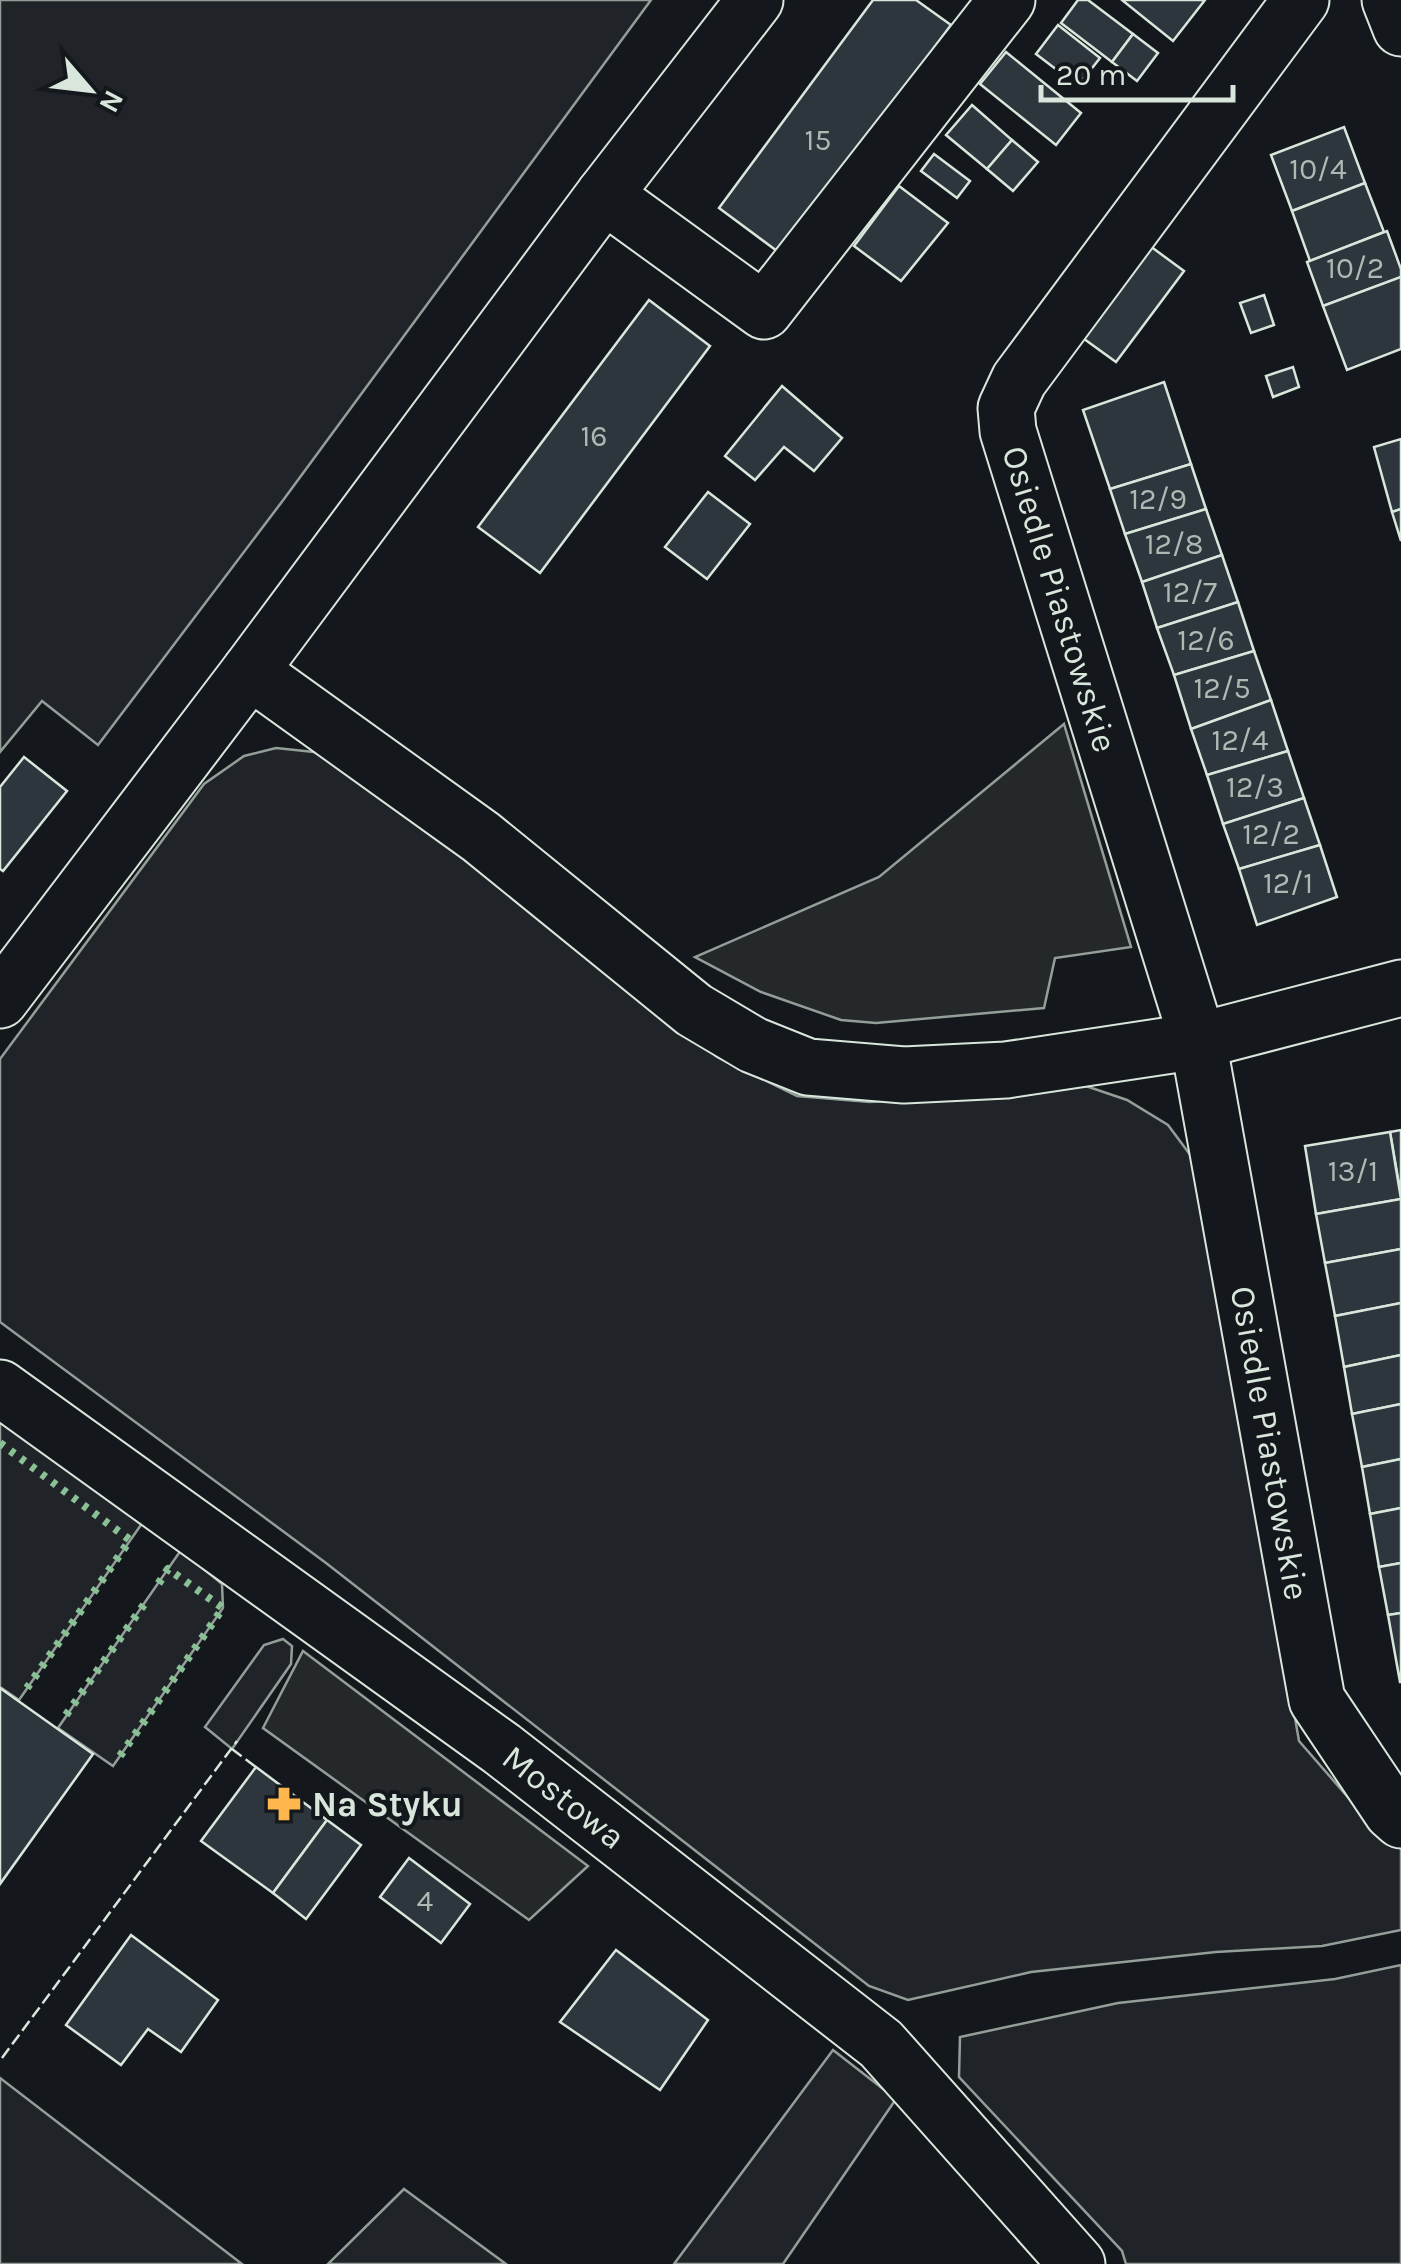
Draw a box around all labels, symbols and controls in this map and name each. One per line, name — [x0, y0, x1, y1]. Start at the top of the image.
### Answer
north arrow — [40, 40, 140, 140]
scale bar — [1041, 40, 1234, 102]
text: 20 m — [1056, 57, 1126, 93]
text: N — [92, 85, 131, 118]
house number: 15 — [805, 122, 831, 158]
house number: 10/4 — [1289, 151, 1347, 187]
house number: 10/2 — [1326, 250, 1384, 286]
house number: 16 — [580, 418, 608, 454]
street label: Osiedle Piastowskie — [993, 441, 1126, 757]
house number: 12/9 — [1129, 481, 1187, 517]
house number: 12/8 — [1145, 526, 1203, 562]
house number: 12/7 — [1163, 574, 1217, 610]
house number: 12/6 — [1177, 622, 1235, 658]
house number: 12/5 — [1193, 670, 1251, 706]
house number: 12/4 — [1211, 722, 1269, 758]
house number: 12/3 — [1226, 769, 1284, 805]
house number: 12/2 — [1242, 816, 1300, 852]
house number: 12/1 — [1263, 865, 1313, 901]
house number: 13/1 — [1328, 1153, 1378, 1189]
street label: Osiedle Piastowskie — [1222, 1283, 1317, 1603]
street label: Mostowa — [494, 1737, 633, 1858]
place label: Na Styku — [312, 1784, 463, 1826]
pharmacy icon: Na Styku — [265, 1785, 303, 1823]
house number: 4 — [417, 1883, 434, 1919]

